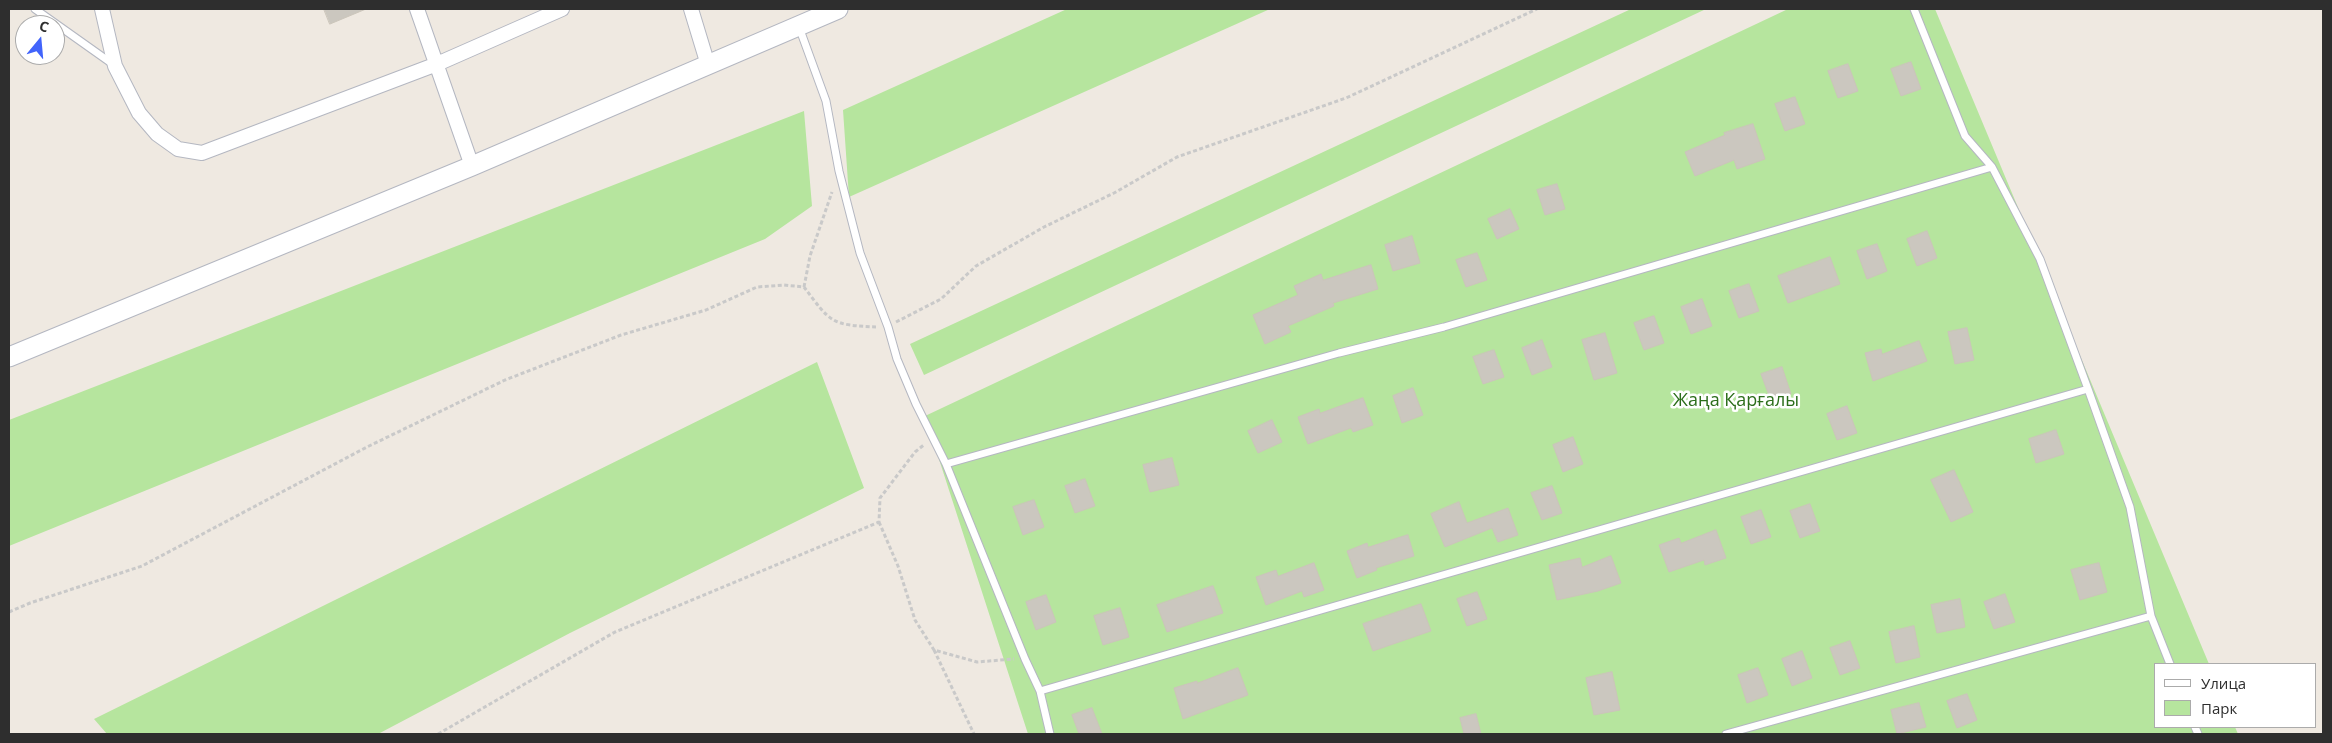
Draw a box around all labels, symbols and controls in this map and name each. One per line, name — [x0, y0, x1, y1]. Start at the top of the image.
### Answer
north arrow — [15, 15, 65, 65]
text: С — [37, 16, 51, 37]
park label: Жаңа Қарғалы — [1673, 390, 1799, 412]
legend — [2154, 663, 2317, 728]
text: Улица — [2201, 673, 2246, 693]
text: Парк — [2201, 698, 2237, 718]

